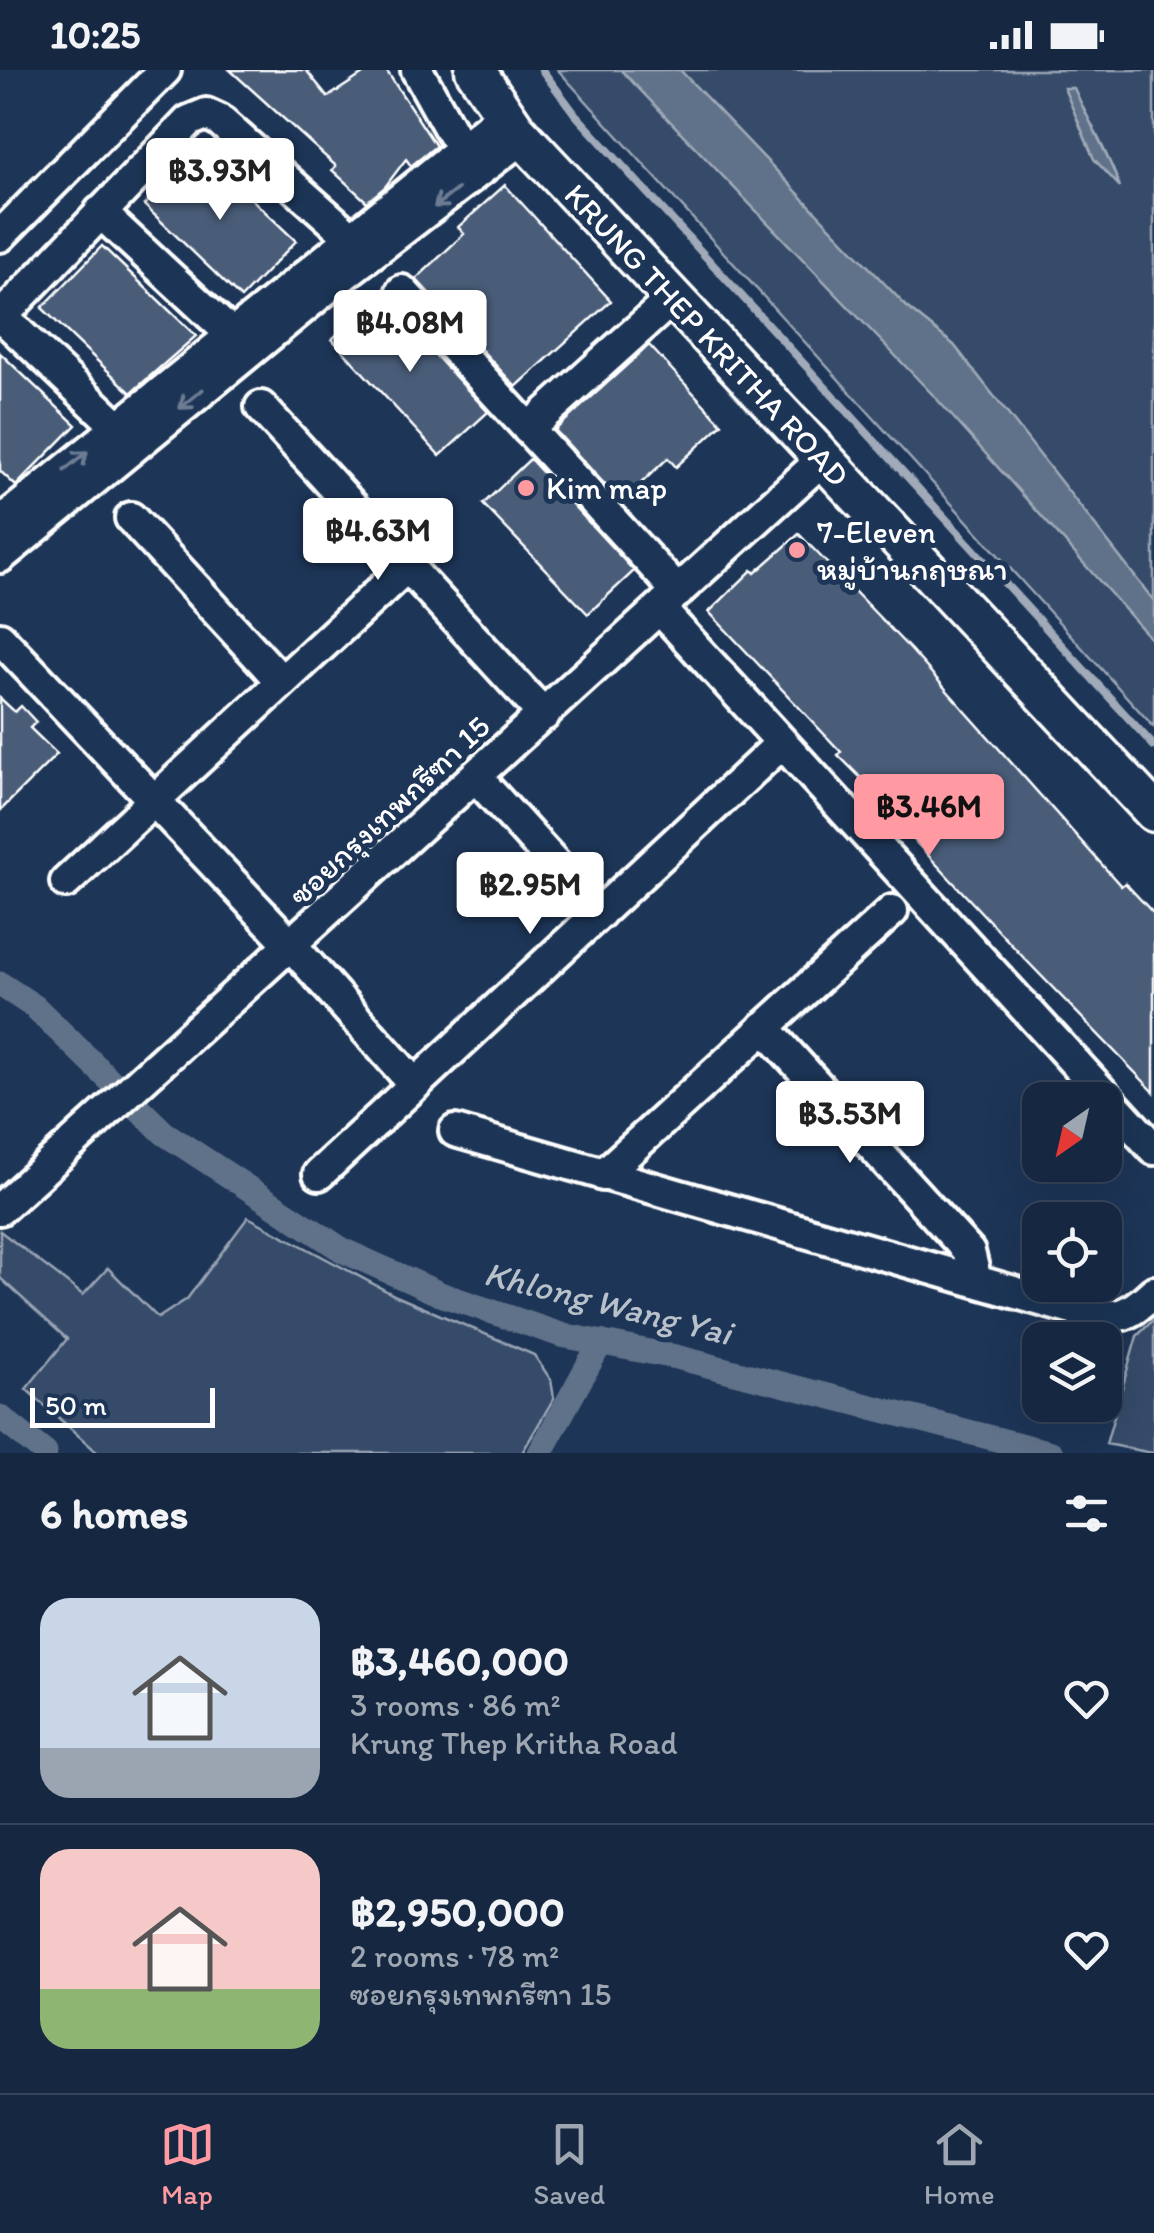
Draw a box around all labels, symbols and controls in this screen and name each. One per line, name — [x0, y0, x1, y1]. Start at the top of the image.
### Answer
text: 10:25 — [50, 12, 140, 58]
pin: ฿3.93M — [139, 138, 301, 223]
text: ฿3.93M — [168, 151, 272, 189]
street label: KRUNG THEP KRITHA ROAD — [557, 176, 857, 494]
one-way arrow — [433, 187, 460, 208]
pin: ฿4.08M — [329, 290, 491, 375]
text: ฿4.08M — [356, 303, 464, 341]
one-way arrow — [179, 388, 205, 410]
one-way arrow — [62, 450, 88, 472]
place label: Kim map — [546, 469, 667, 507]
marker: Kim map — [515, 477, 537, 499]
pin: ฿4.63M — [297, 498, 459, 583]
text: ฿4.63M — [325, 511, 431, 549]
place label: 7-Eleven หมู่บ้านกฤษณา — [817, 513, 1008, 590]
marker: 7-Eleven หมู่บ้านกฤษณา — [786, 539, 808, 561]
street label: ซอยกรุงเทพกรีฑา 15 — [280, 707, 499, 914]
pin: ฿3.46M — [848, 774, 1010, 859]
text: ฿3.46M — [876, 787, 982, 825]
pin: ฿2.95M — [449, 852, 611, 937]
text: ฿2.95M — [479, 865, 581, 903]
pin: ฿3.53M — [769, 1081, 931, 1166]
north arrow — [1022, 1082, 1122, 1182]
map controls — [1022, 1082, 1122, 1422]
text: ฿3.53M — [798, 1094, 902, 1132]
button: locate — [1022, 1202, 1122, 1302]
water label: Khlong Wang Yai — [480, 1252, 740, 1355]
button: layers — [1022, 1322, 1122, 1422]
scale bar — [30, 1383, 215, 1428]
text: 50 m — [45, 1388, 107, 1422]
icon: filters — [1059, 1486, 1114, 1541]
text: 6 homes — [40, 1488, 188, 1539]
text: ฿3,460,000 — [350, 1635, 569, 1686]
icon: home — [120, 1638, 240, 1758]
icon: heart — [1059, 1671, 1114, 1726]
text: 3 rooms · 86 m² — [350, 1686, 561, 1724]
text: Krung Thep Kritha Road — [350, 1724, 678, 1762]
text: ฿2,950,000 — [350, 1886, 565, 1937]
icon: home — [120, 1889, 240, 2009]
icon: heart — [1059, 1922, 1114, 1977]
text: 2 rooms · 78 m² — [350, 1937, 559, 1975]
text: ซอยกรุงเทพกรีฑา 15 — [350, 1975, 611, 2013]
tab: Map — [160, 2117, 215, 2211]
tab: Saved — [534, 2117, 605, 2211]
tab: Home — [924, 2117, 995, 2211]

